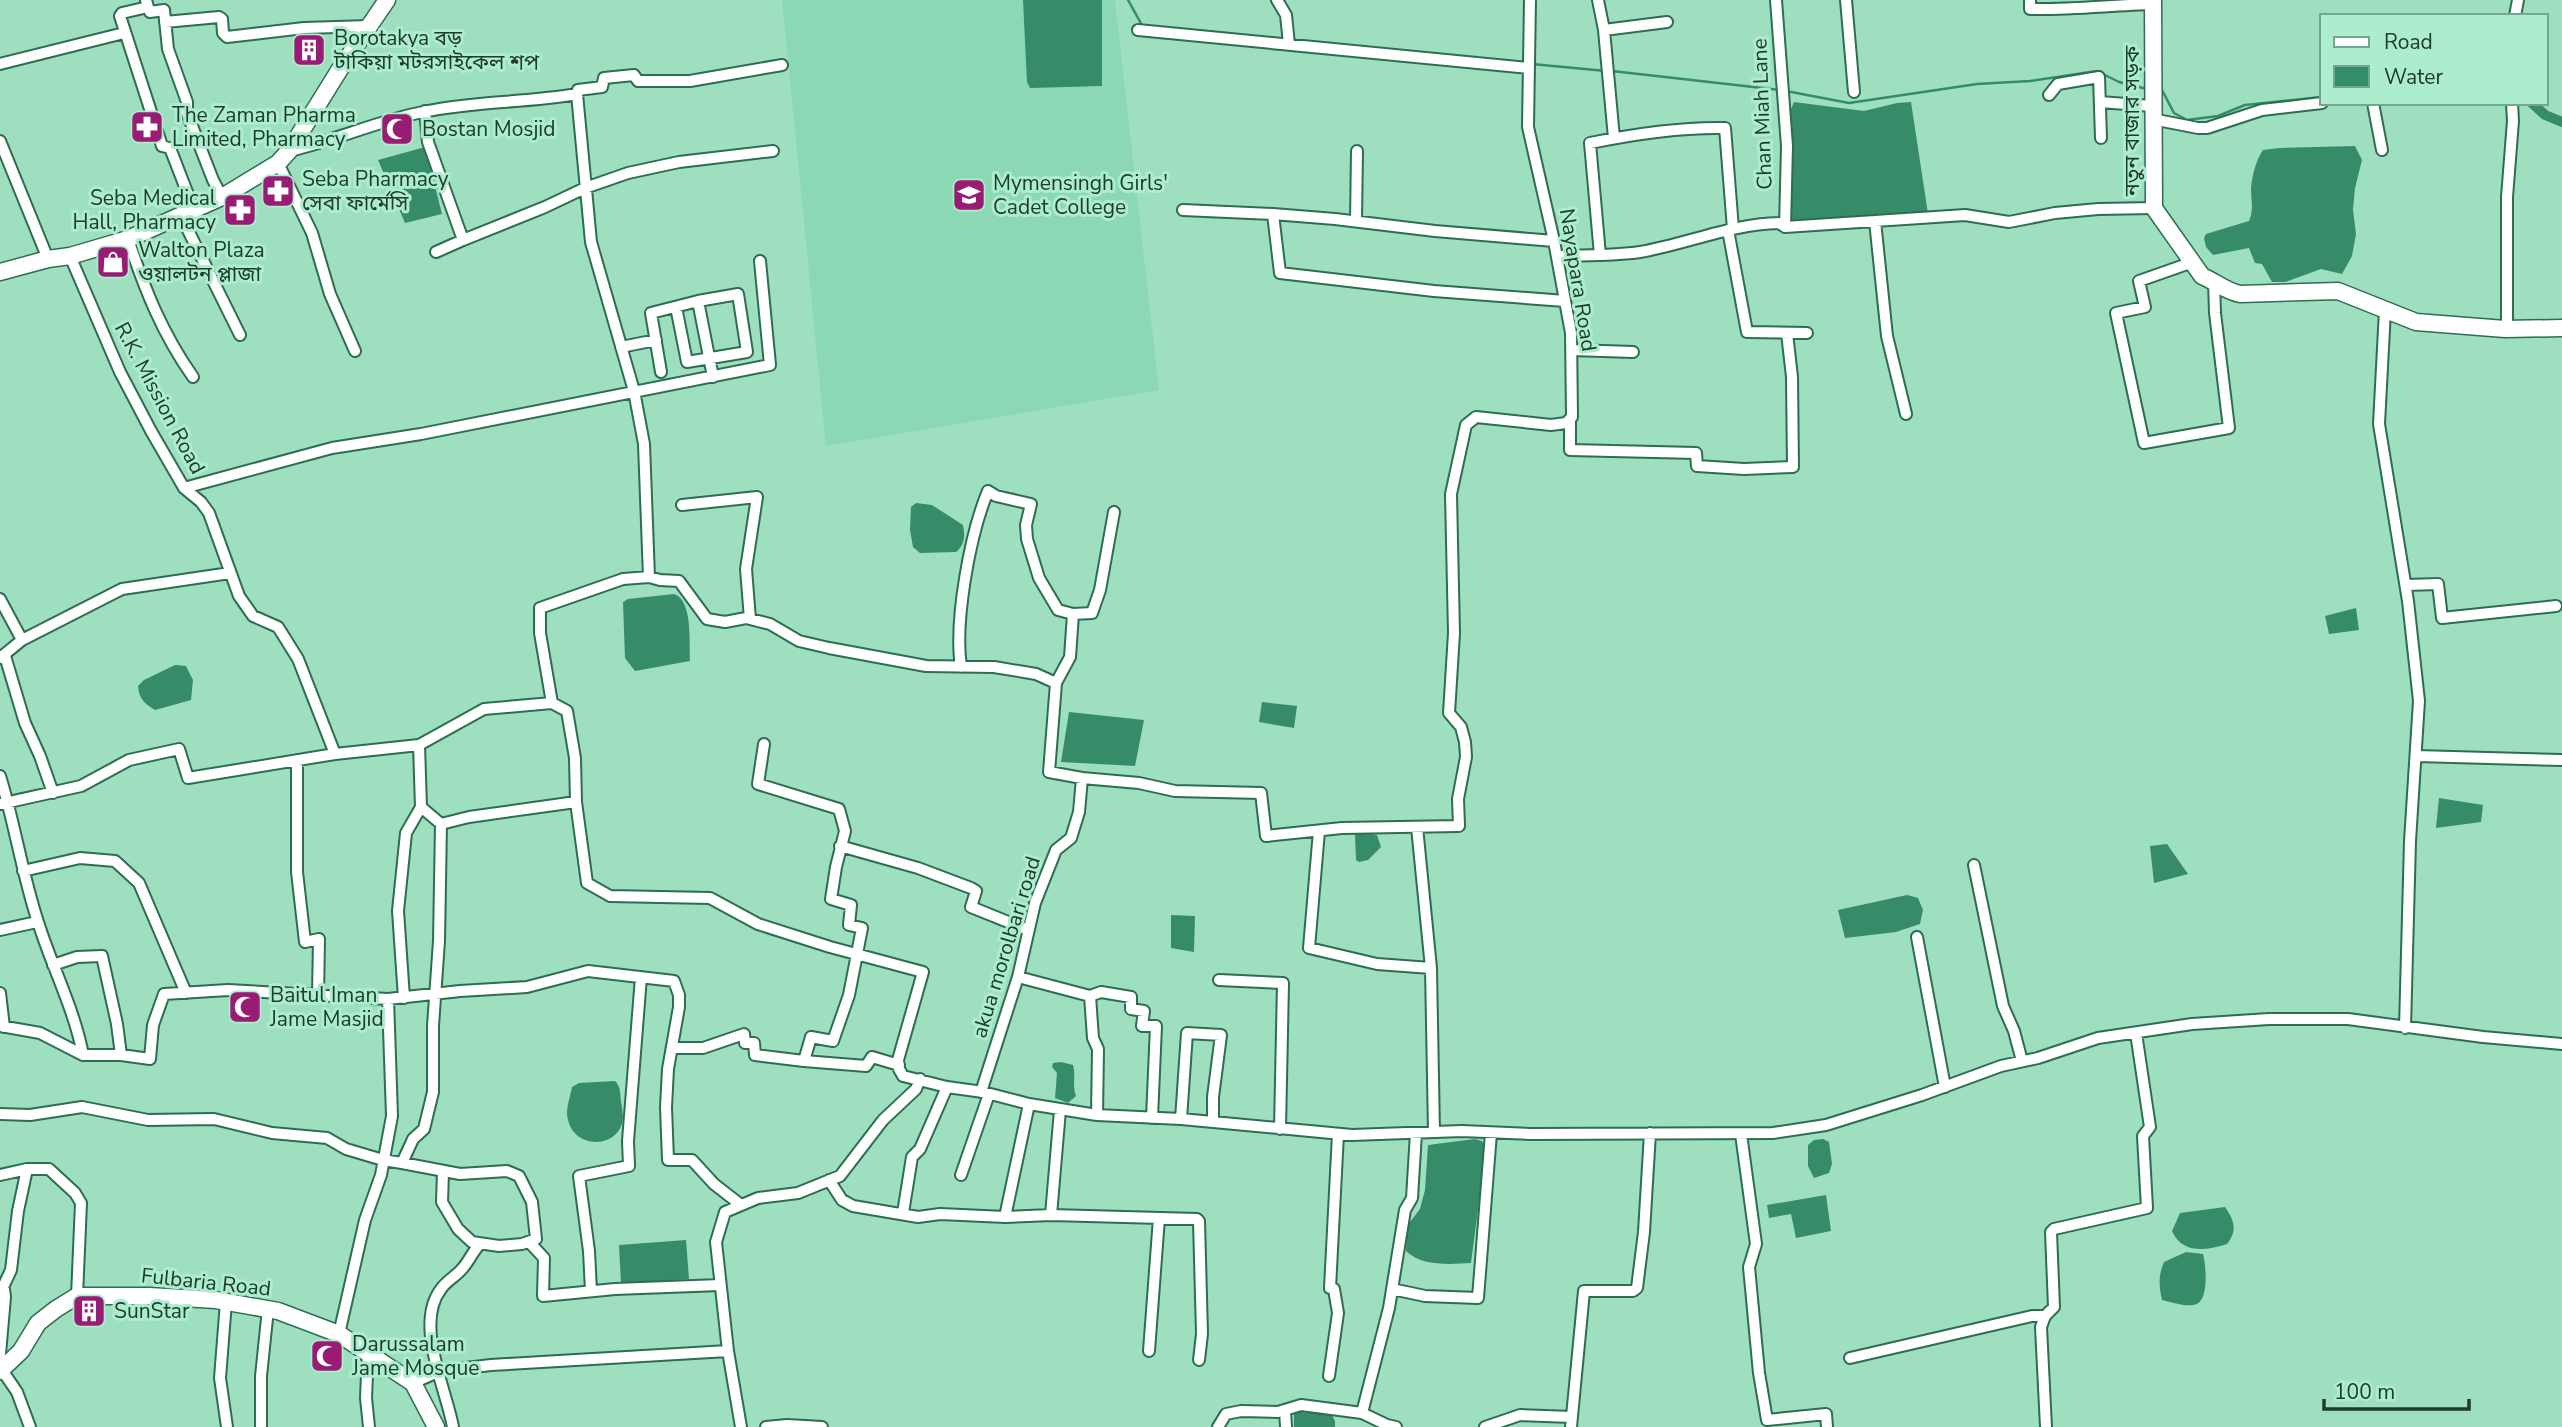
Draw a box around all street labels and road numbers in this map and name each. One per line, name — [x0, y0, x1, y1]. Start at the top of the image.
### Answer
street label: Chan Miah Lane — [1745, 38, 1779, 190]
street label: নতুন বাজার সড়ক — [2118, 45, 2146, 197]
street label: Nayapara Road — [1553, 206, 1603, 354]
street label: R.K. Mission Road — [108, 317, 212, 479]
street label: akua morolbari road — [965, 853, 1047, 1041]
street label: Fulbaria Road — [140, 1261, 272, 1303]

